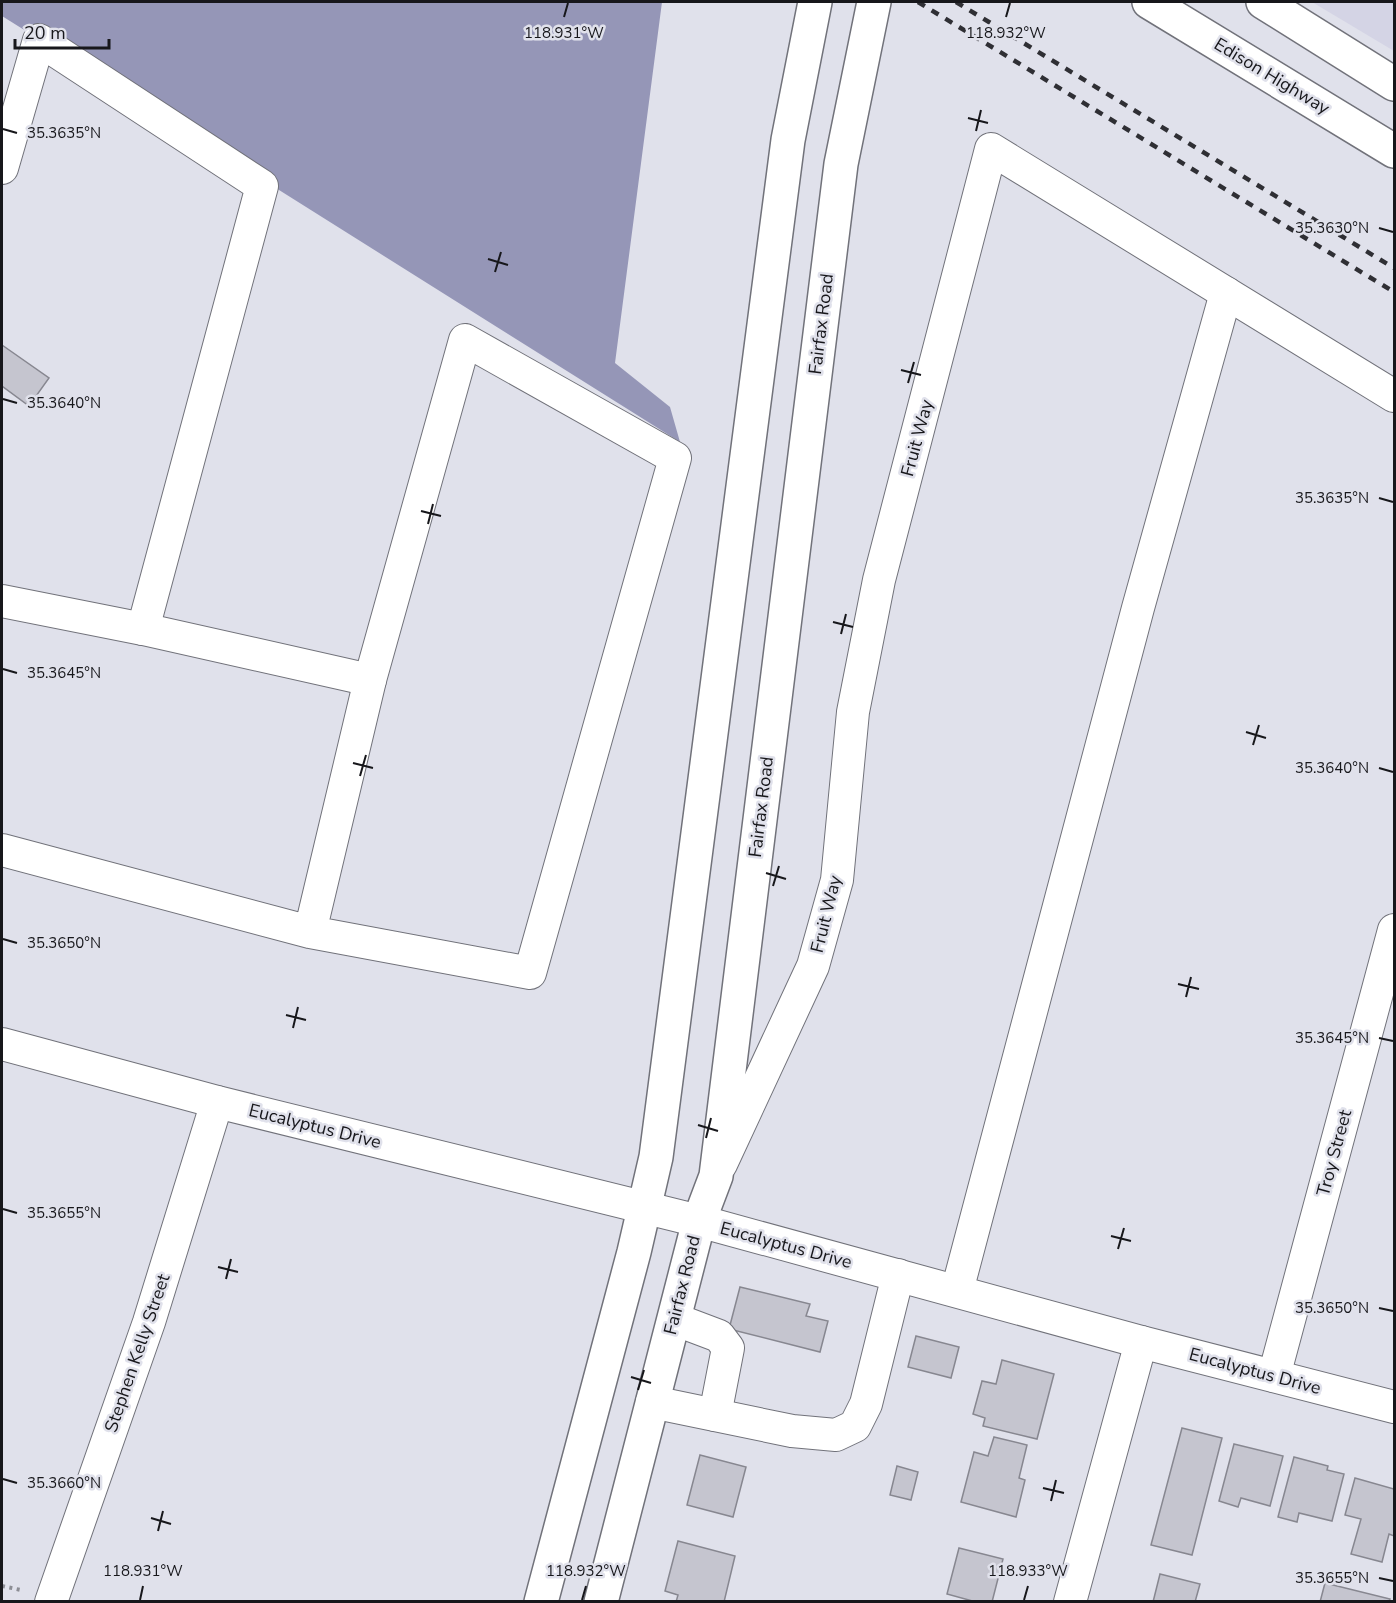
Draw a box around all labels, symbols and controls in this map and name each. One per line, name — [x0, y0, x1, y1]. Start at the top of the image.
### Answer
scale bar — [15, 12, 110, 50]
text: 20 m — [24, 21, 66, 45]
text: 118.931°W — [524, 23, 604, 43]
text: 118.932°W — [966, 23, 1046, 43]
street label: Edison Highway — [1210, 32, 1335, 120]
text: 35.3635°N — [27, 123, 101, 143]
text: 35.3630°N — [1295, 218, 1369, 238]
street label: Fairfax Road — [803, 272, 839, 376]
text: 35.3640°N — [27, 393, 101, 413]
street label: Fruit Way — [895, 396, 939, 479]
text: 35.3635°N — [1295, 488, 1369, 508]
text: 35.3645°N — [27, 663, 101, 683]
street label: Fairfax Road — [743, 755, 779, 859]
text: 35.3640°N — [1295, 758, 1369, 778]
street label: Fruit Way — [805, 872, 847, 955]
text: 35.3650°N — [27, 933, 101, 953]
text: 35.3645°N — [1295, 1028, 1369, 1048]
street label: Eucalyptus Drive — [246, 1098, 384, 1154]
street label: Troy Street — [1311, 1106, 1357, 1199]
text: 35.3655°N — [27, 1203, 101, 1223]
street label: Eucalyptus Drive — [717, 1216, 855, 1274]
street label: Fairfax Road — [658, 1233, 706, 1337]
street label: Stephen Kelly Street — [99, 1270, 176, 1435]
text: 35.3650°N — [1295, 1298, 1369, 1318]
street label: Eucalyptus Drive — [1186, 1342, 1324, 1400]
text: 35.3660°N — [27, 1473, 101, 1493]
text: 118.931°W — [103, 1561, 183, 1581]
text: 118.932°W — [546, 1561, 626, 1581]
text: 118.933°W — [988, 1561, 1068, 1581]
text: 35.3655°N — [1295, 1568, 1369, 1588]

